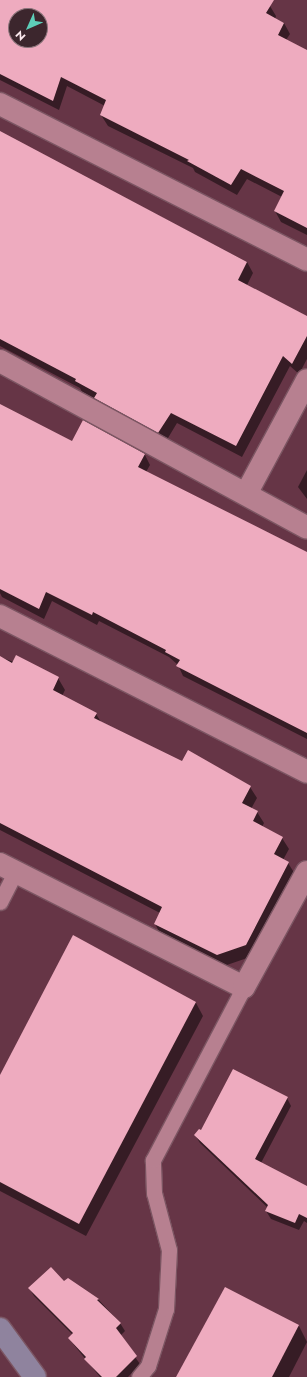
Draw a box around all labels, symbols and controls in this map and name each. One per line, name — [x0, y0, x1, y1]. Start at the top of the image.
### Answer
north arrow — [8, 8, 48, 48]
text: N — [11, 27, 29, 45]

